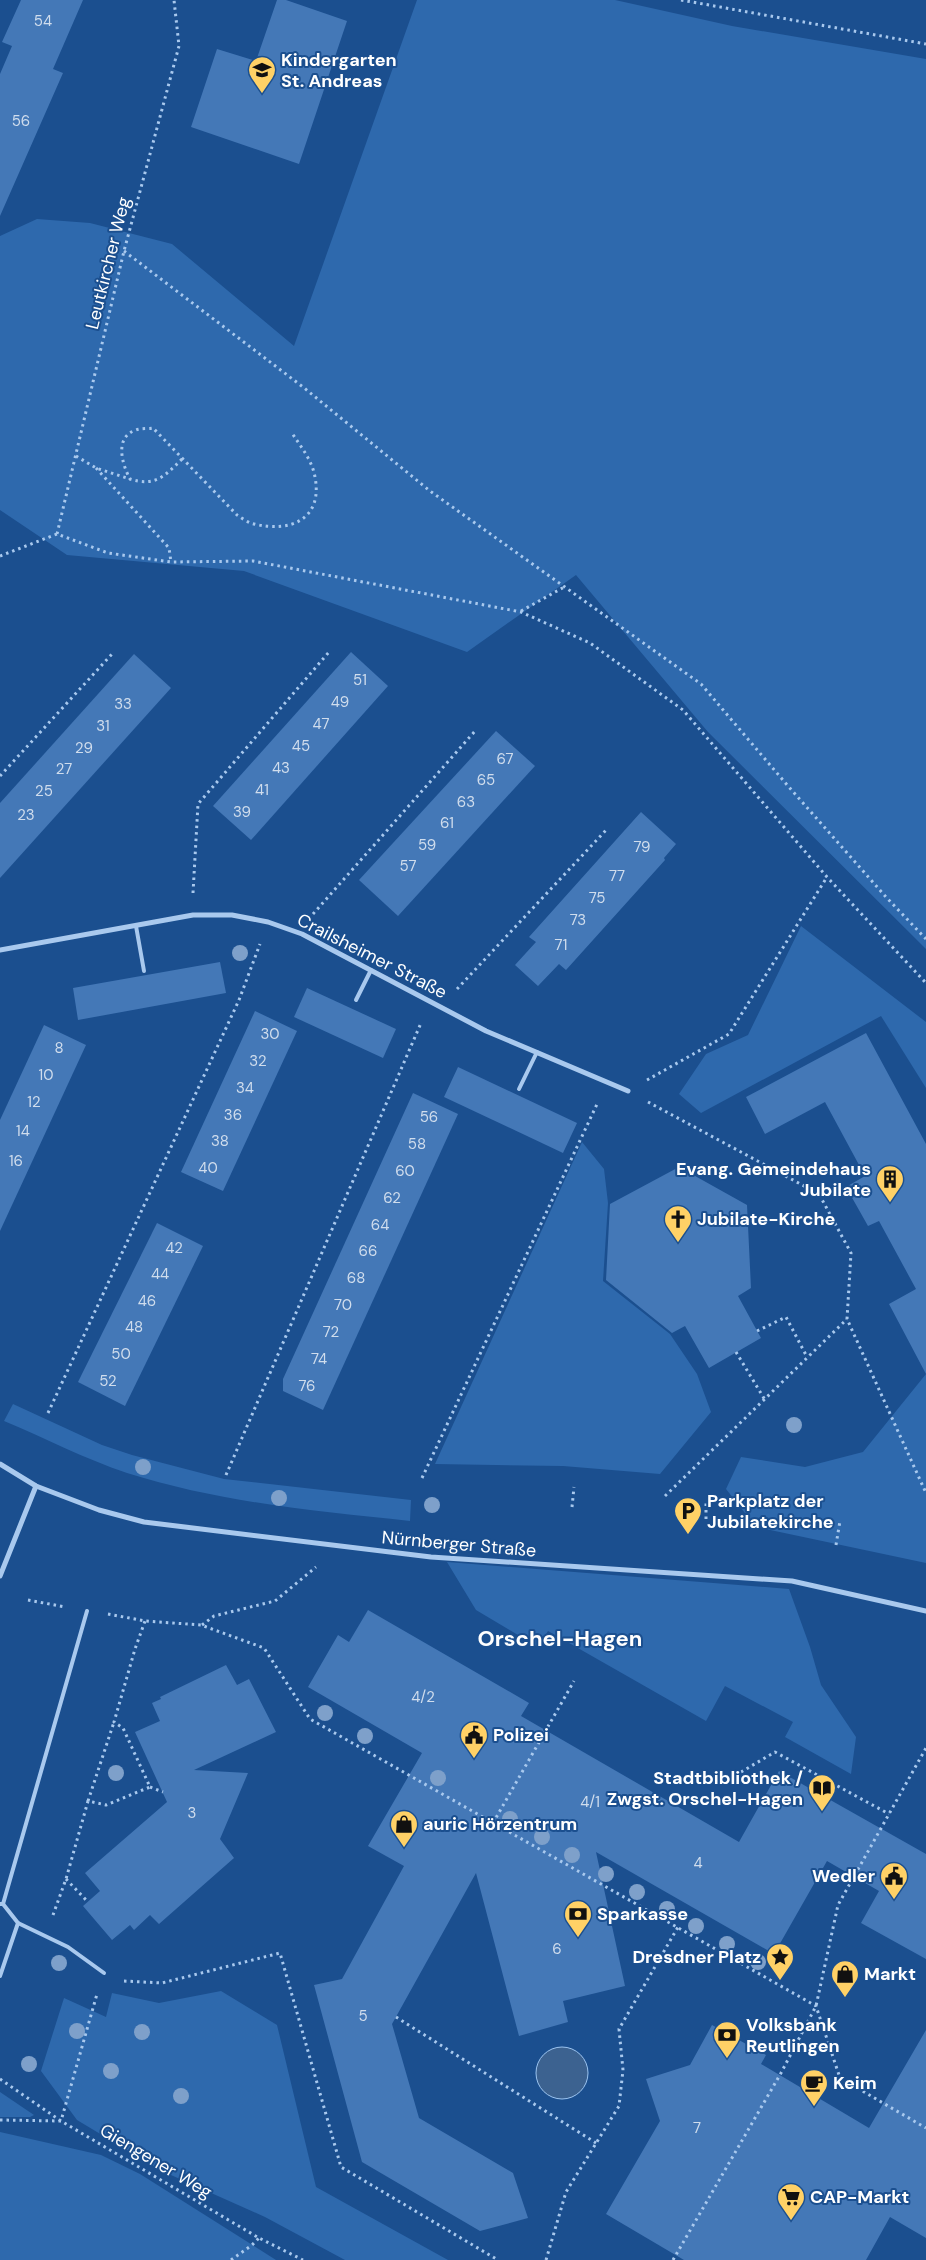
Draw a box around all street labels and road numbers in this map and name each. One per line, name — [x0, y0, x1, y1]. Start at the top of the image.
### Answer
street label: Leutkircher Weg — [80, 194, 136, 332]
street label: Crailsheimer Straße — [293, 908, 451, 1004]
street label: Nürnberger Straße — [381, 1525, 537, 1563]
street label: Giengener Weg — [95, 2118, 217, 2204]

